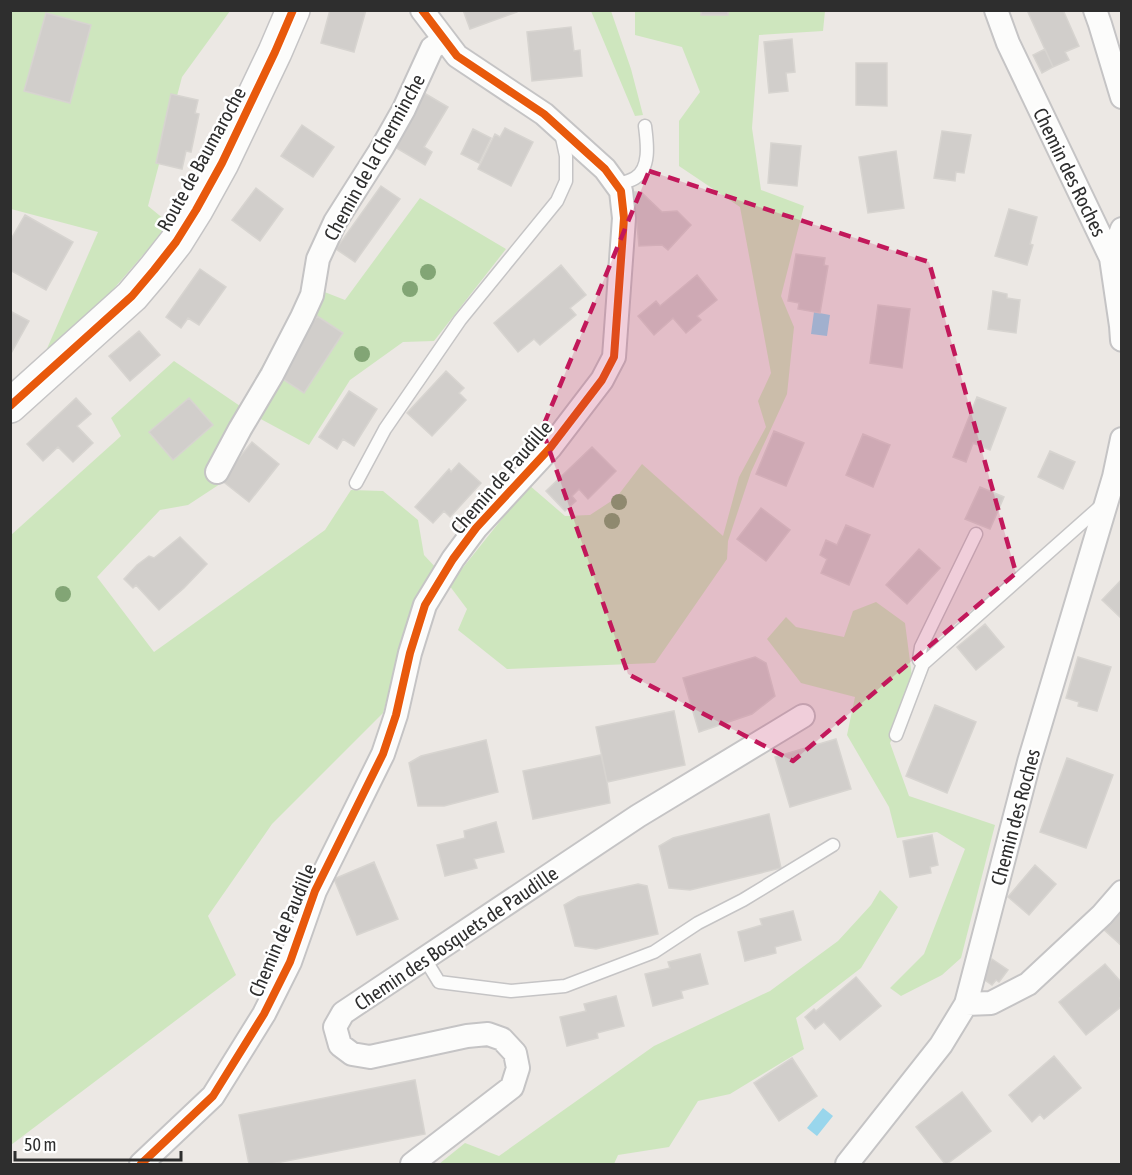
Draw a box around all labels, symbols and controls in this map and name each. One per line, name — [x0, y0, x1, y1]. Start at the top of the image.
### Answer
street label: Chemin de la Cherminche — [319, 70, 429, 244]
street label: Route de Baumaroche — [152, 83, 250, 235]
street label: Chemin des Roches — [1029, 104, 1111, 240]
street label: Chemin de Paudille — [446, 416, 556, 538]
street label: Chemin des Roches — [986, 746, 1044, 888]
street label: Chemin de Paudille — [244, 860, 320, 1000]
street label: Chemin des Bosquets de Paudille — [350, 861, 562, 1015]
scale bar — [15, 1124, 182, 1162]
text: 50 m — [24, 1134, 56, 1155]

